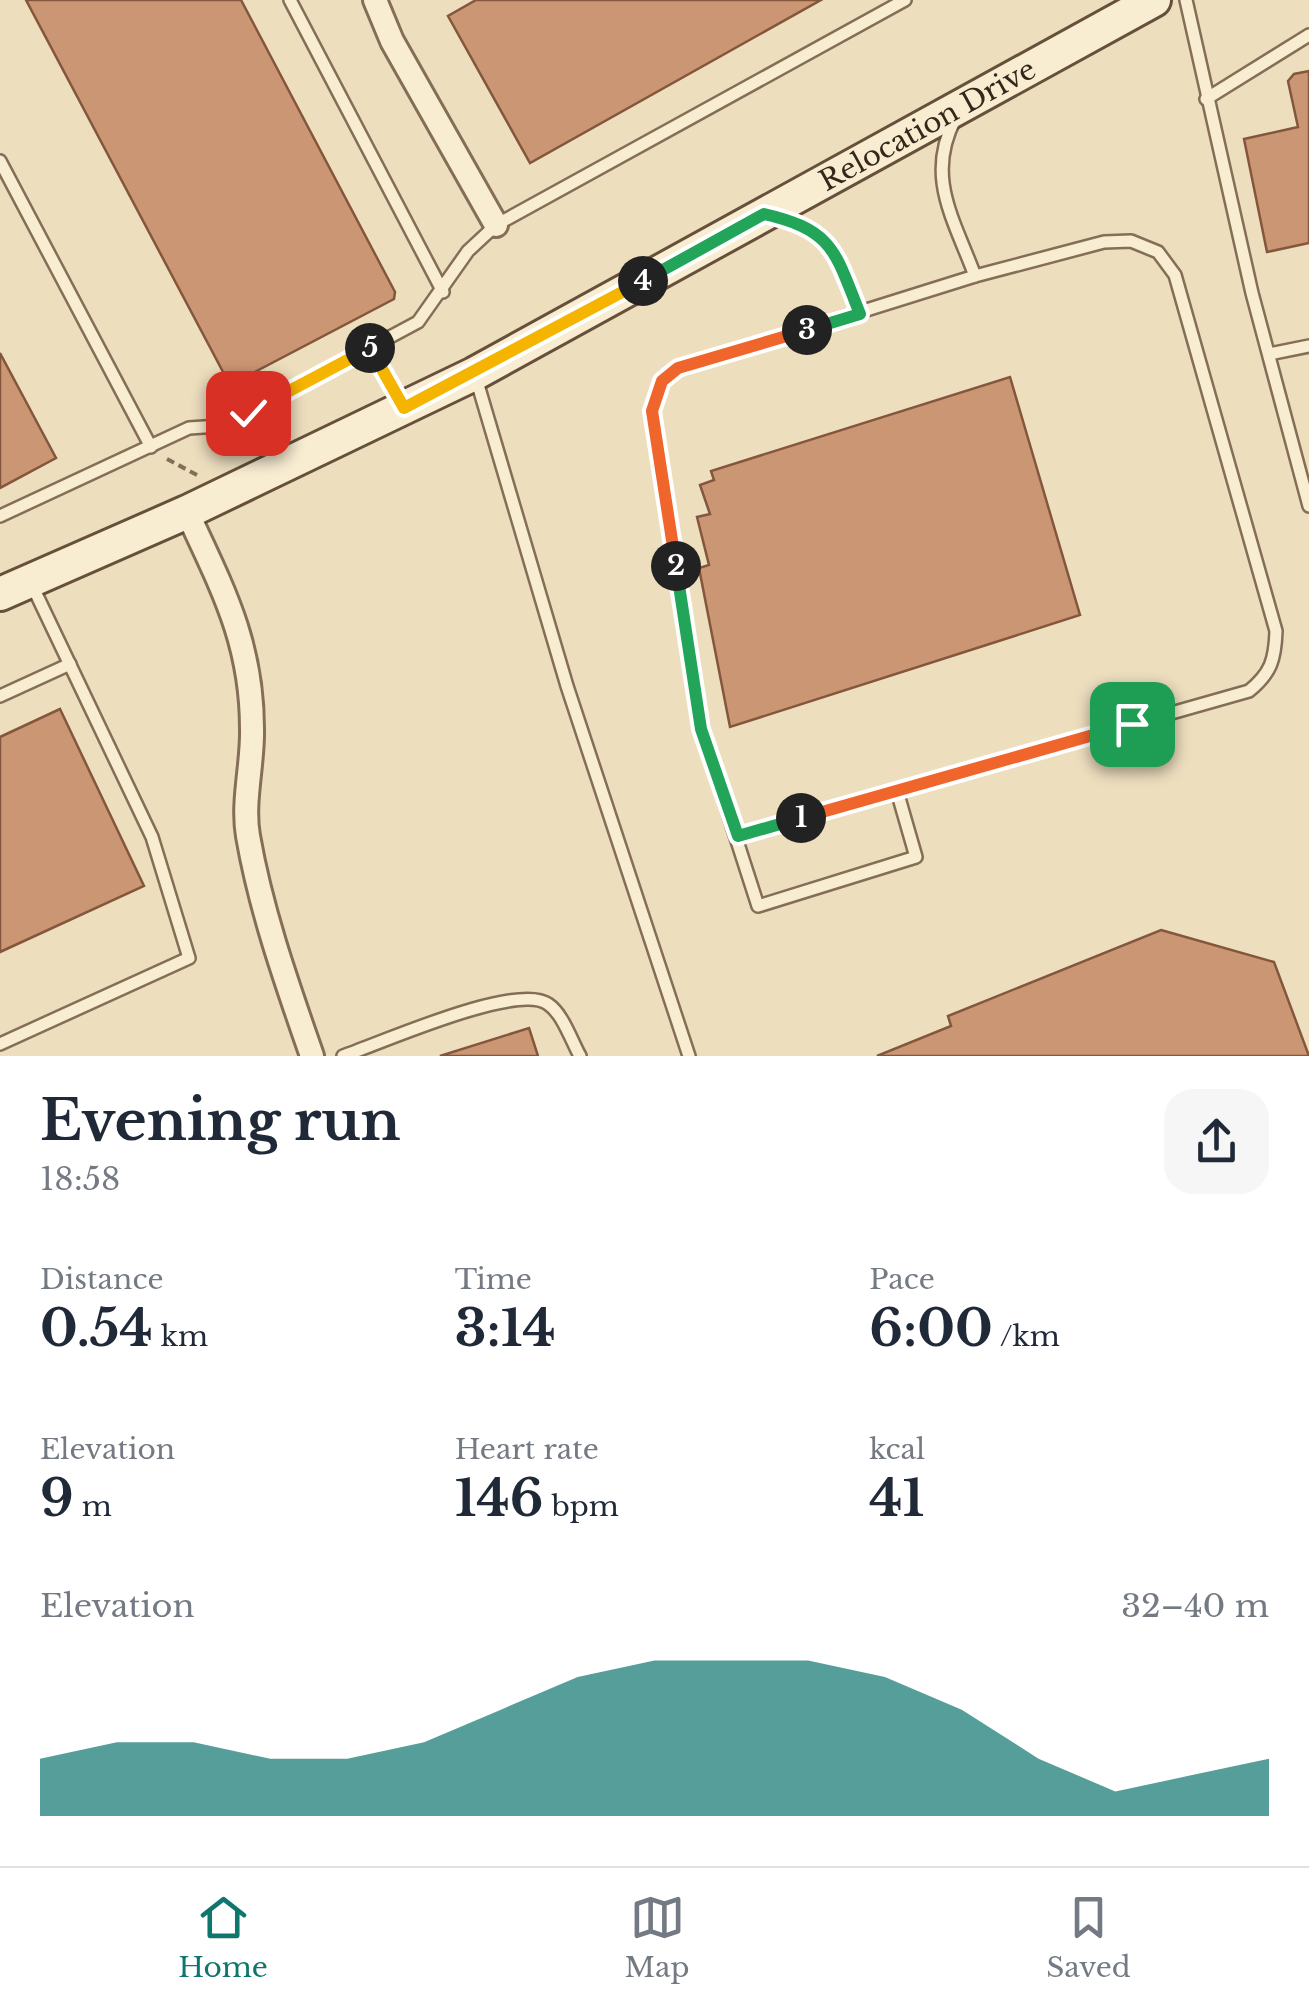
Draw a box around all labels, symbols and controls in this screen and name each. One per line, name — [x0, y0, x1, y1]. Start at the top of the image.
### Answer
street label: Relocation Drive — [813, 52, 1042, 199]
pin: 4 — [618, 256, 668, 306]
text: 4 — [634, 263, 652, 298]
pin: 3 — [782, 305, 832, 355]
text: 3 — [798, 312, 816, 347]
pin: 5 — [345, 323, 395, 373]
text: 5 — [362, 330, 378, 365]
pin — [206, 371, 291, 456]
icon: check — [221, 386, 276, 441]
pin: 2 — [651, 541, 701, 591]
text: 2 — [667, 548, 685, 583]
pin — [1090, 682, 1175, 767]
icon: arrive — [1105, 697, 1160, 752]
pin: 1 — [776, 793, 826, 843]
text: 1 — [795, 800, 807, 835]
text: Evening run — [40, 1087, 400, 1155]
button: share — [1164, 1089, 1269, 1194]
text: 18:58 — [40, 1159, 120, 1199]
text: Distance — [40, 1262, 163, 1297]
text: Time — [455, 1262, 532, 1297]
text: Pace — [869, 1262, 935, 1297]
text: 0.54 — [40, 1297, 153, 1360]
text: 3:14 — [455, 1297, 556, 1360]
text: 6:00 — [869, 1297, 993, 1360]
text: km — [153, 1319, 208, 1354]
text: /km — [993, 1319, 1060, 1354]
text: Elevation — [40, 1432, 175, 1467]
text: Heart rate — [455, 1432, 599, 1467]
text: kcal — [869, 1432, 925, 1467]
text: 9 — [40, 1467, 74, 1530]
text: 146 — [455, 1467, 543, 1530]
text: 41 — [869, 1467, 924, 1530]
text: m — [74, 1489, 112, 1524]
text: bpm — [543, 1489, 619, 1524]
text: Elevation — [40, 1586, 194, 1626]
text: 32–40 m — [1121, 1586, 1269, 1626]
tab: Home — [178, 1890, 268, 1985]
tab: Map — [625, 1890, 690, 1985]
tab: Saved — [1046, 1890, 1131, 1985]

